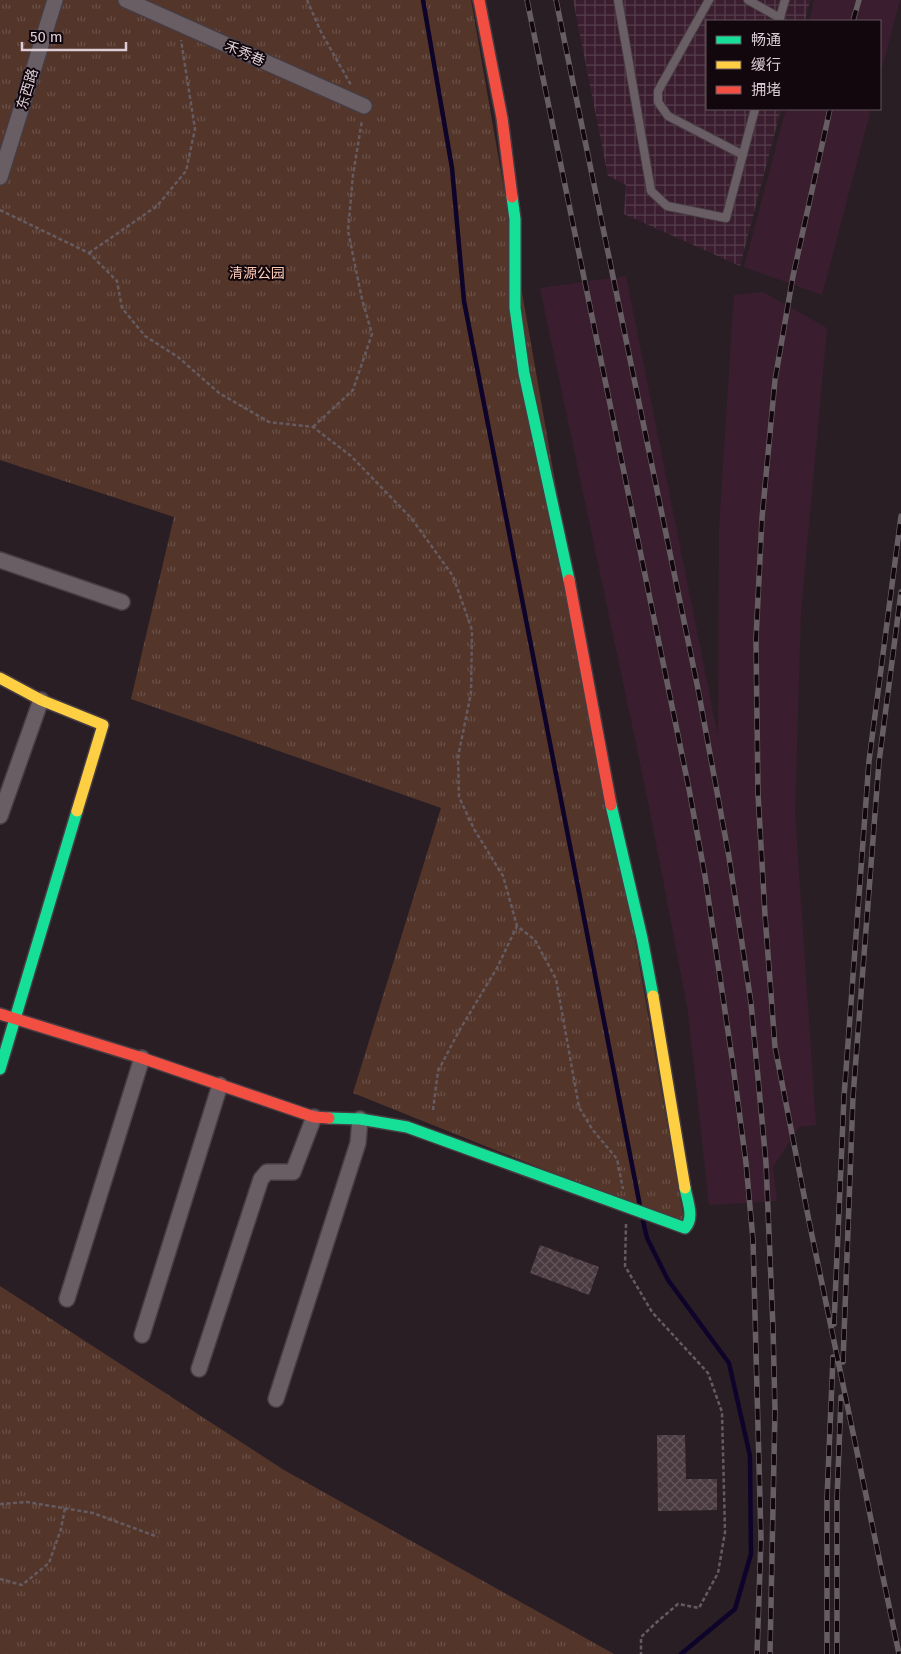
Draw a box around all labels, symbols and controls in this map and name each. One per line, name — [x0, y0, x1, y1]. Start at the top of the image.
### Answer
scale bar — [22, 20, 126, 52]
legend — [706, 20, 881, 110]
text: 50 m — [30, 28, 63, 46]
text: 畅通 — [751, 31, 781, 49]
street label: 禾秀巷 — [222, 37, 267, 70]
text: 缓行 — [751, 56, 781, 74]
street label: 东西路 — [13, 67, 42, 112]
text: 拥堵 — [751, 81, 781, 99]
park label: 清源公园 — [229, 265, 285, 282]

